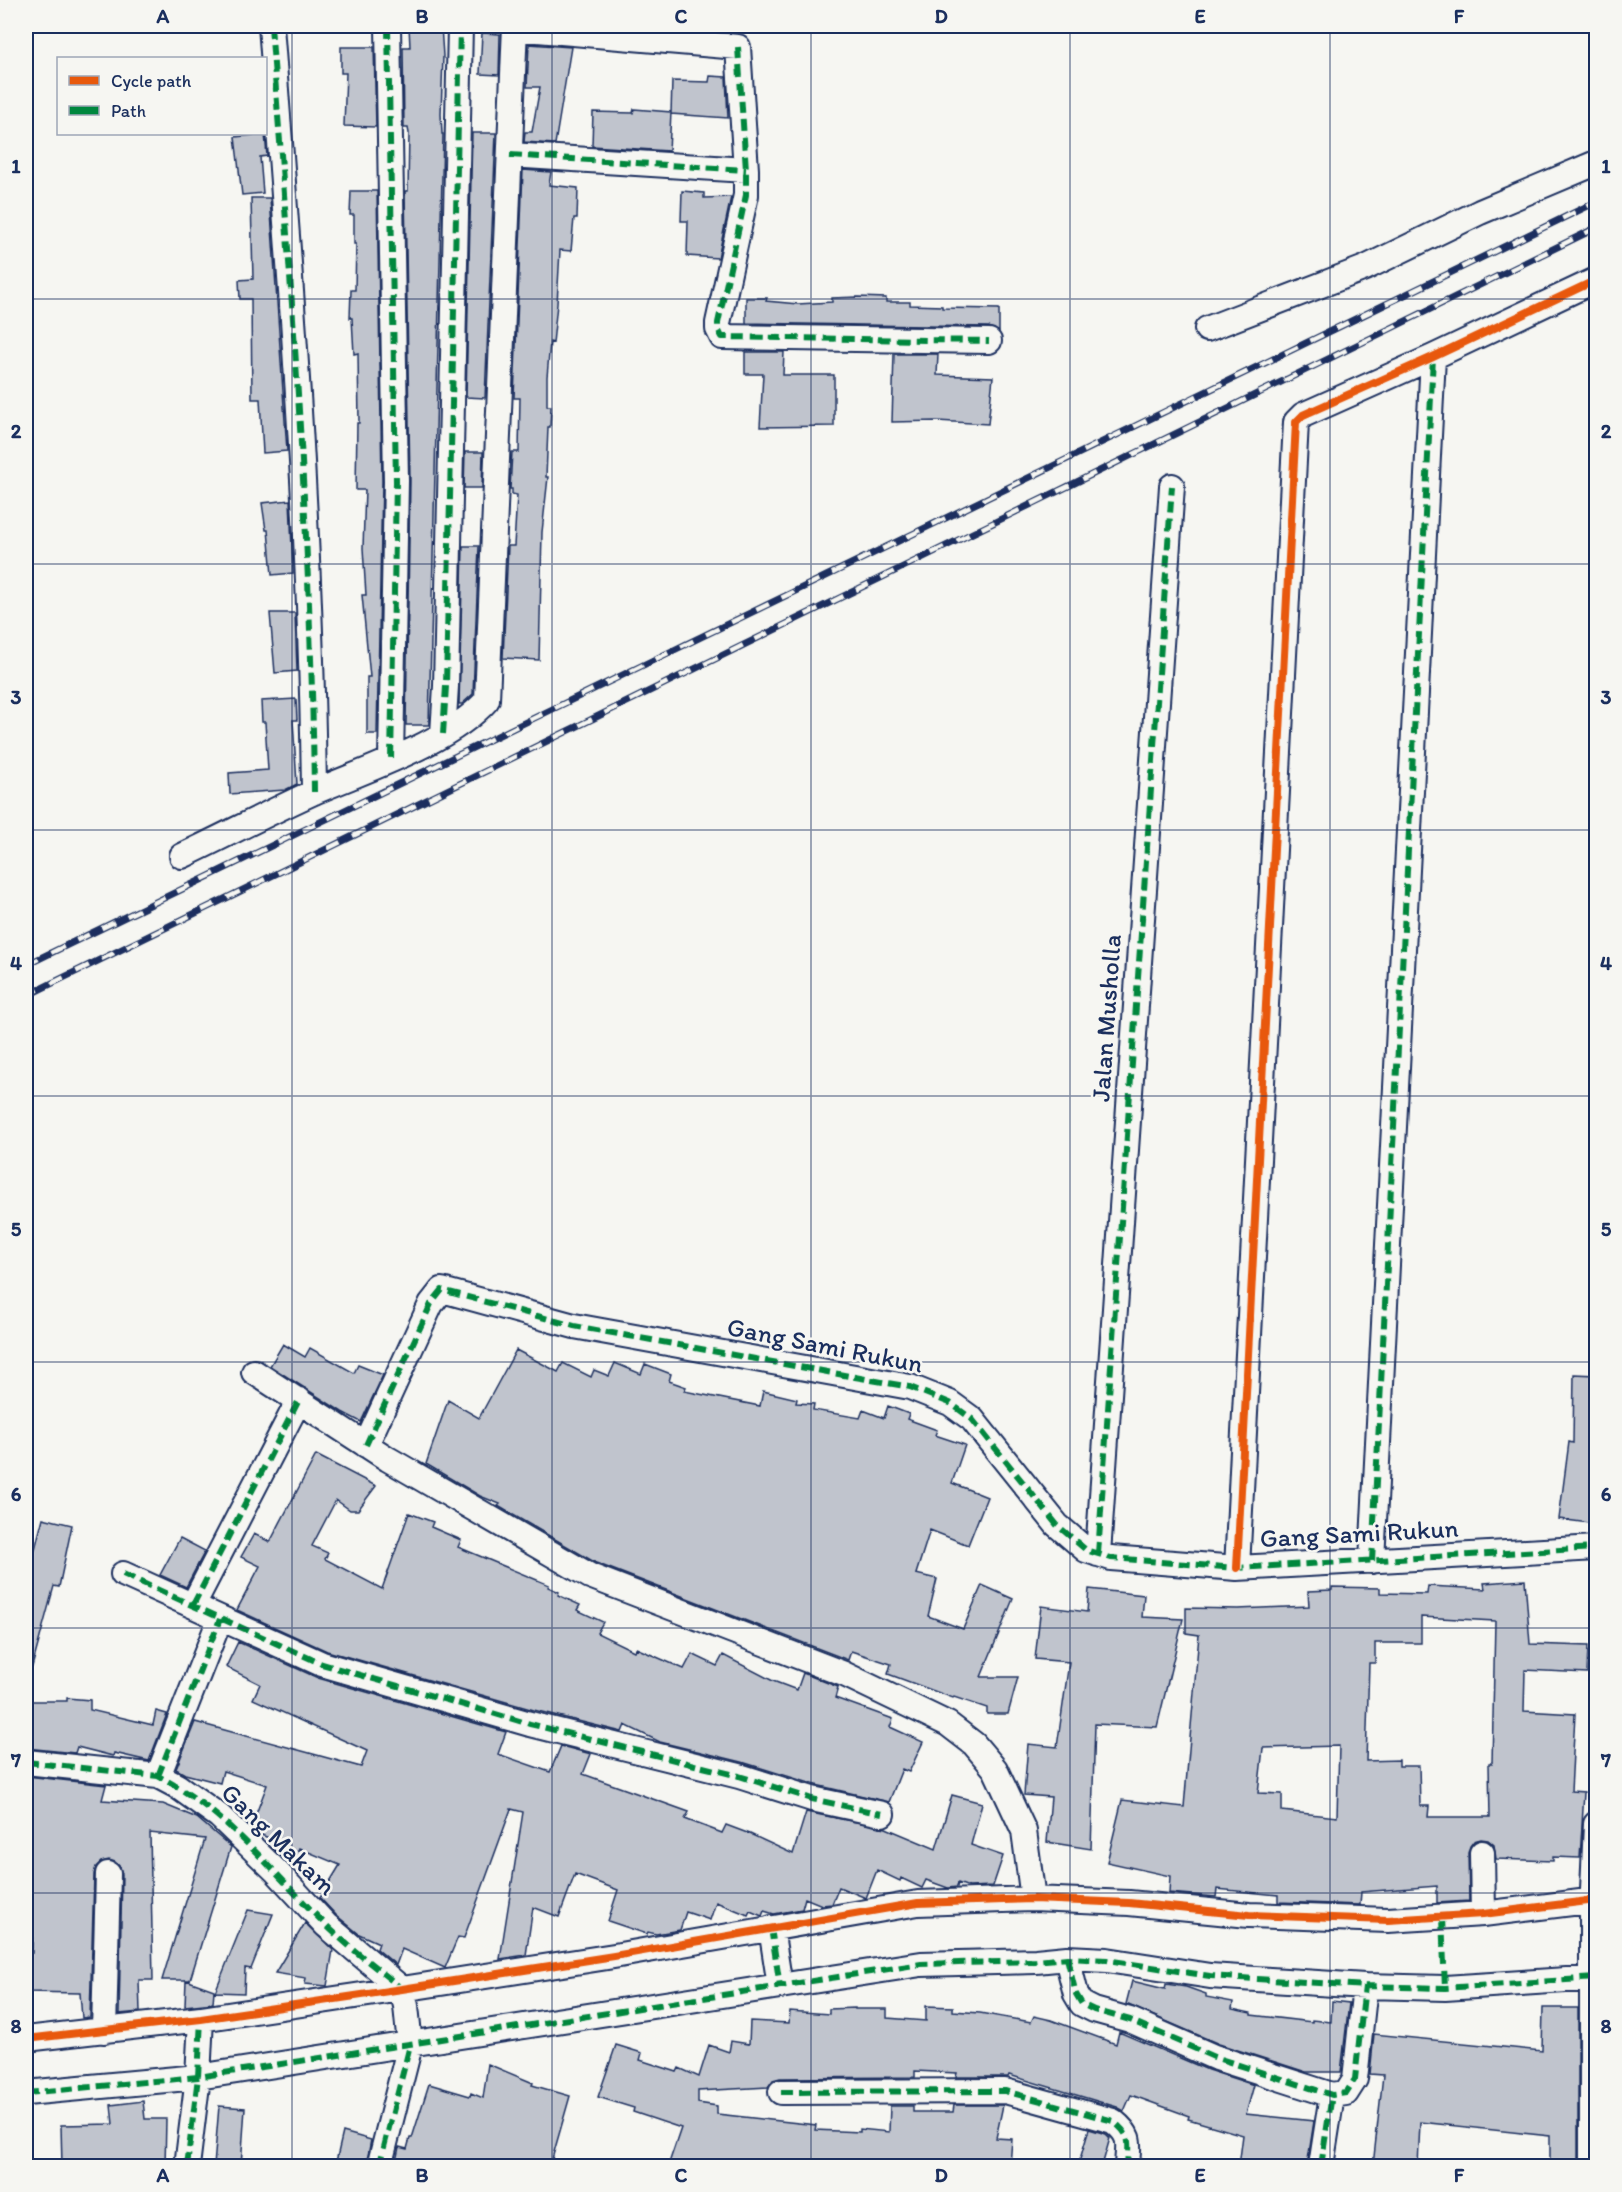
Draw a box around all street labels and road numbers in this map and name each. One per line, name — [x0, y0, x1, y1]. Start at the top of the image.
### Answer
street label: Jalan Musholla — [1084, 933, 1128, 1103]
street label: Gang Sami Rukun — [724, 1310, 926, 1380]
street label: Gang Sami Rukun — [1259, 1512, 1459, 1554]
street label: Gang Makam — [215, 1776, 343, 1902]

